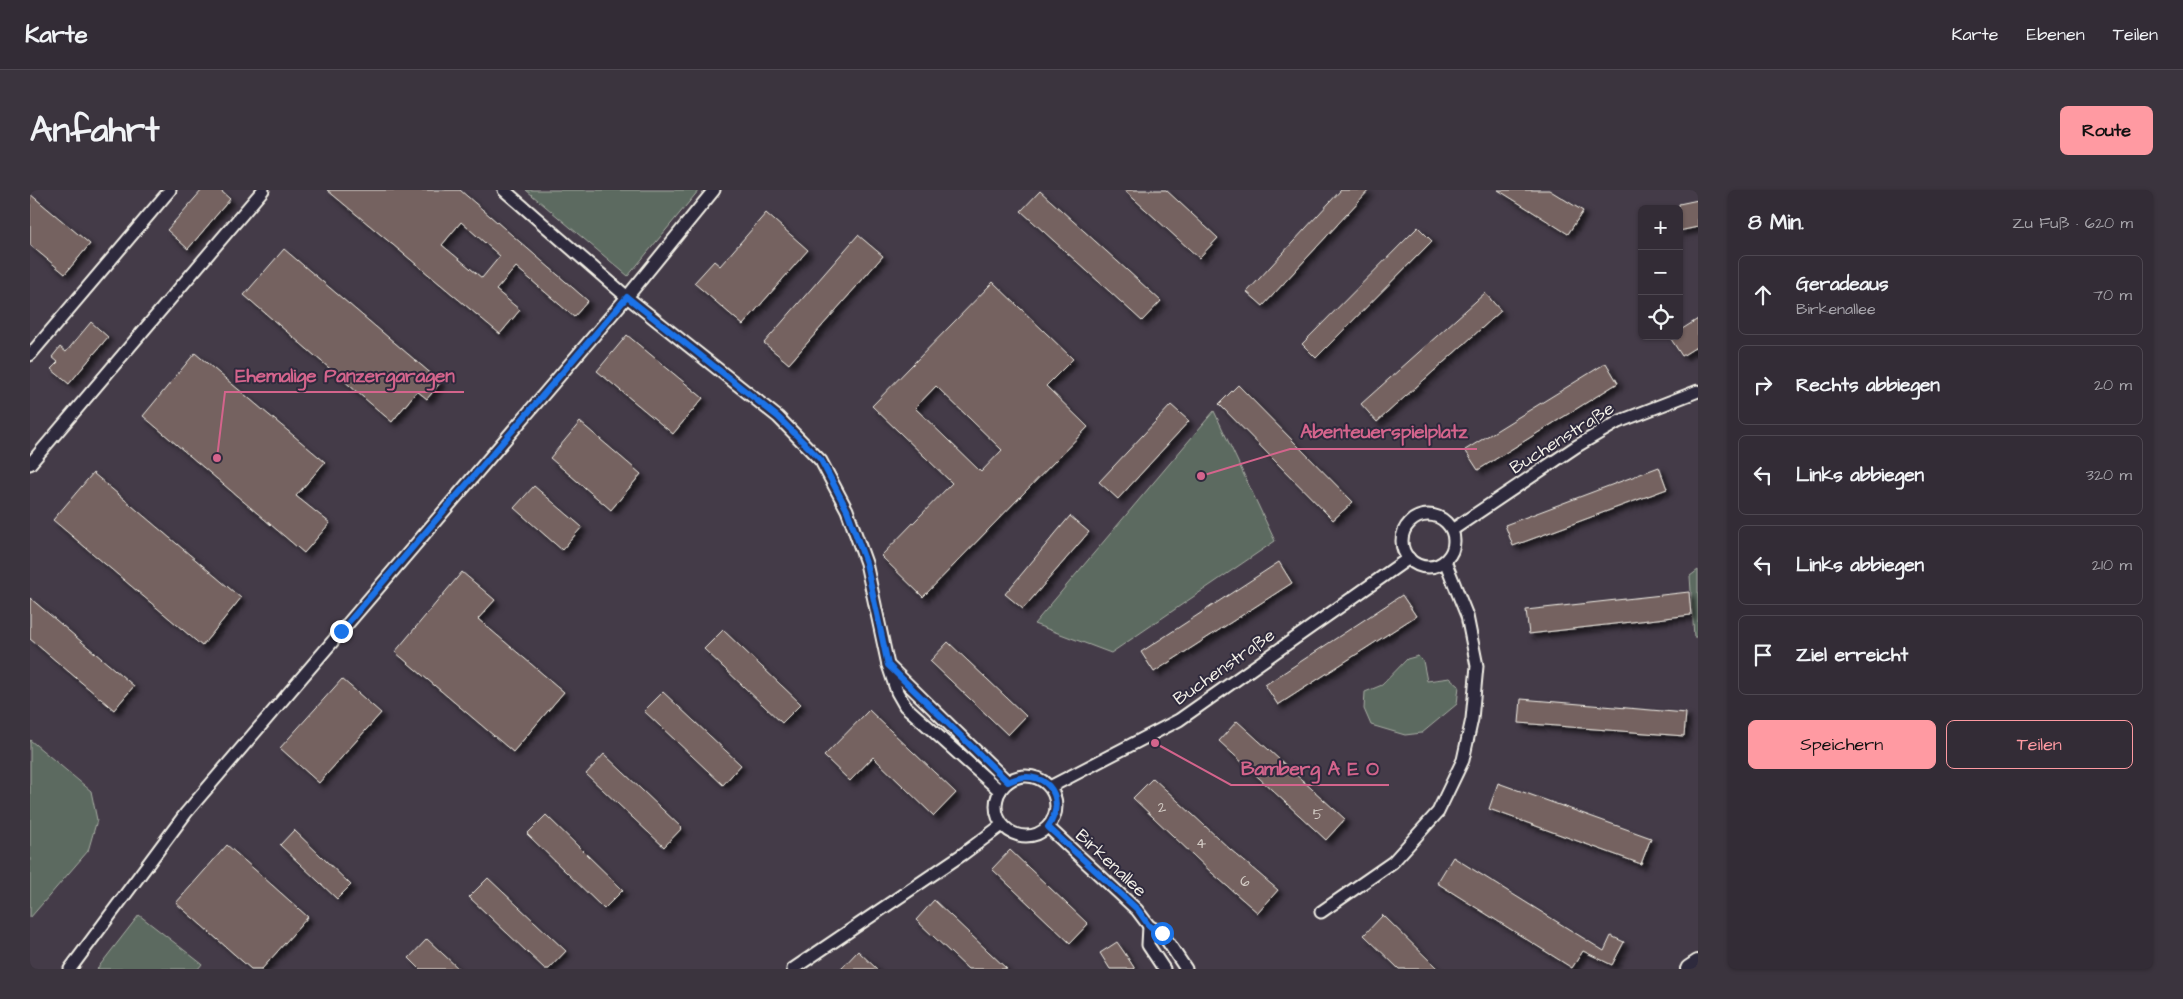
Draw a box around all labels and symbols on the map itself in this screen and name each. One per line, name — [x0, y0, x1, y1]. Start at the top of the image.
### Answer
callout: Ehemalige Panzergaragen — [225, 358, 464, 392]
text: Ehemalige Panzergaragen — [235, 363, 455, 391]
street label: Buchenstraße — [1505, 396, 1619, 480]
callout: Abenteuerspielplatz — [1290, 415, 1477, 449]
text: Abenteuerspielplatz — [1300, 419, 1468, 446]
route end — [330, 620, 353, 643]
street label: Buchenstraße — [1168, 623, 1280, 711]
callout: Bamberg A E O — [1231, 751, 1389, 785]
text: Bamberg A E O — [1241, 756, 1379, 784]
house number: 2 — [1158, 797, 1167, 818]
house number: 5 — [1313, 804, 1324, 825]
street label: Birkenallee — [1070, 823, 1152, 903]
house number: 4 — [1196, 833, 1206, 854]
house number: 6 — [1240, 871, 1250, 892]
route start — [1151, 922, 1174, 945]

